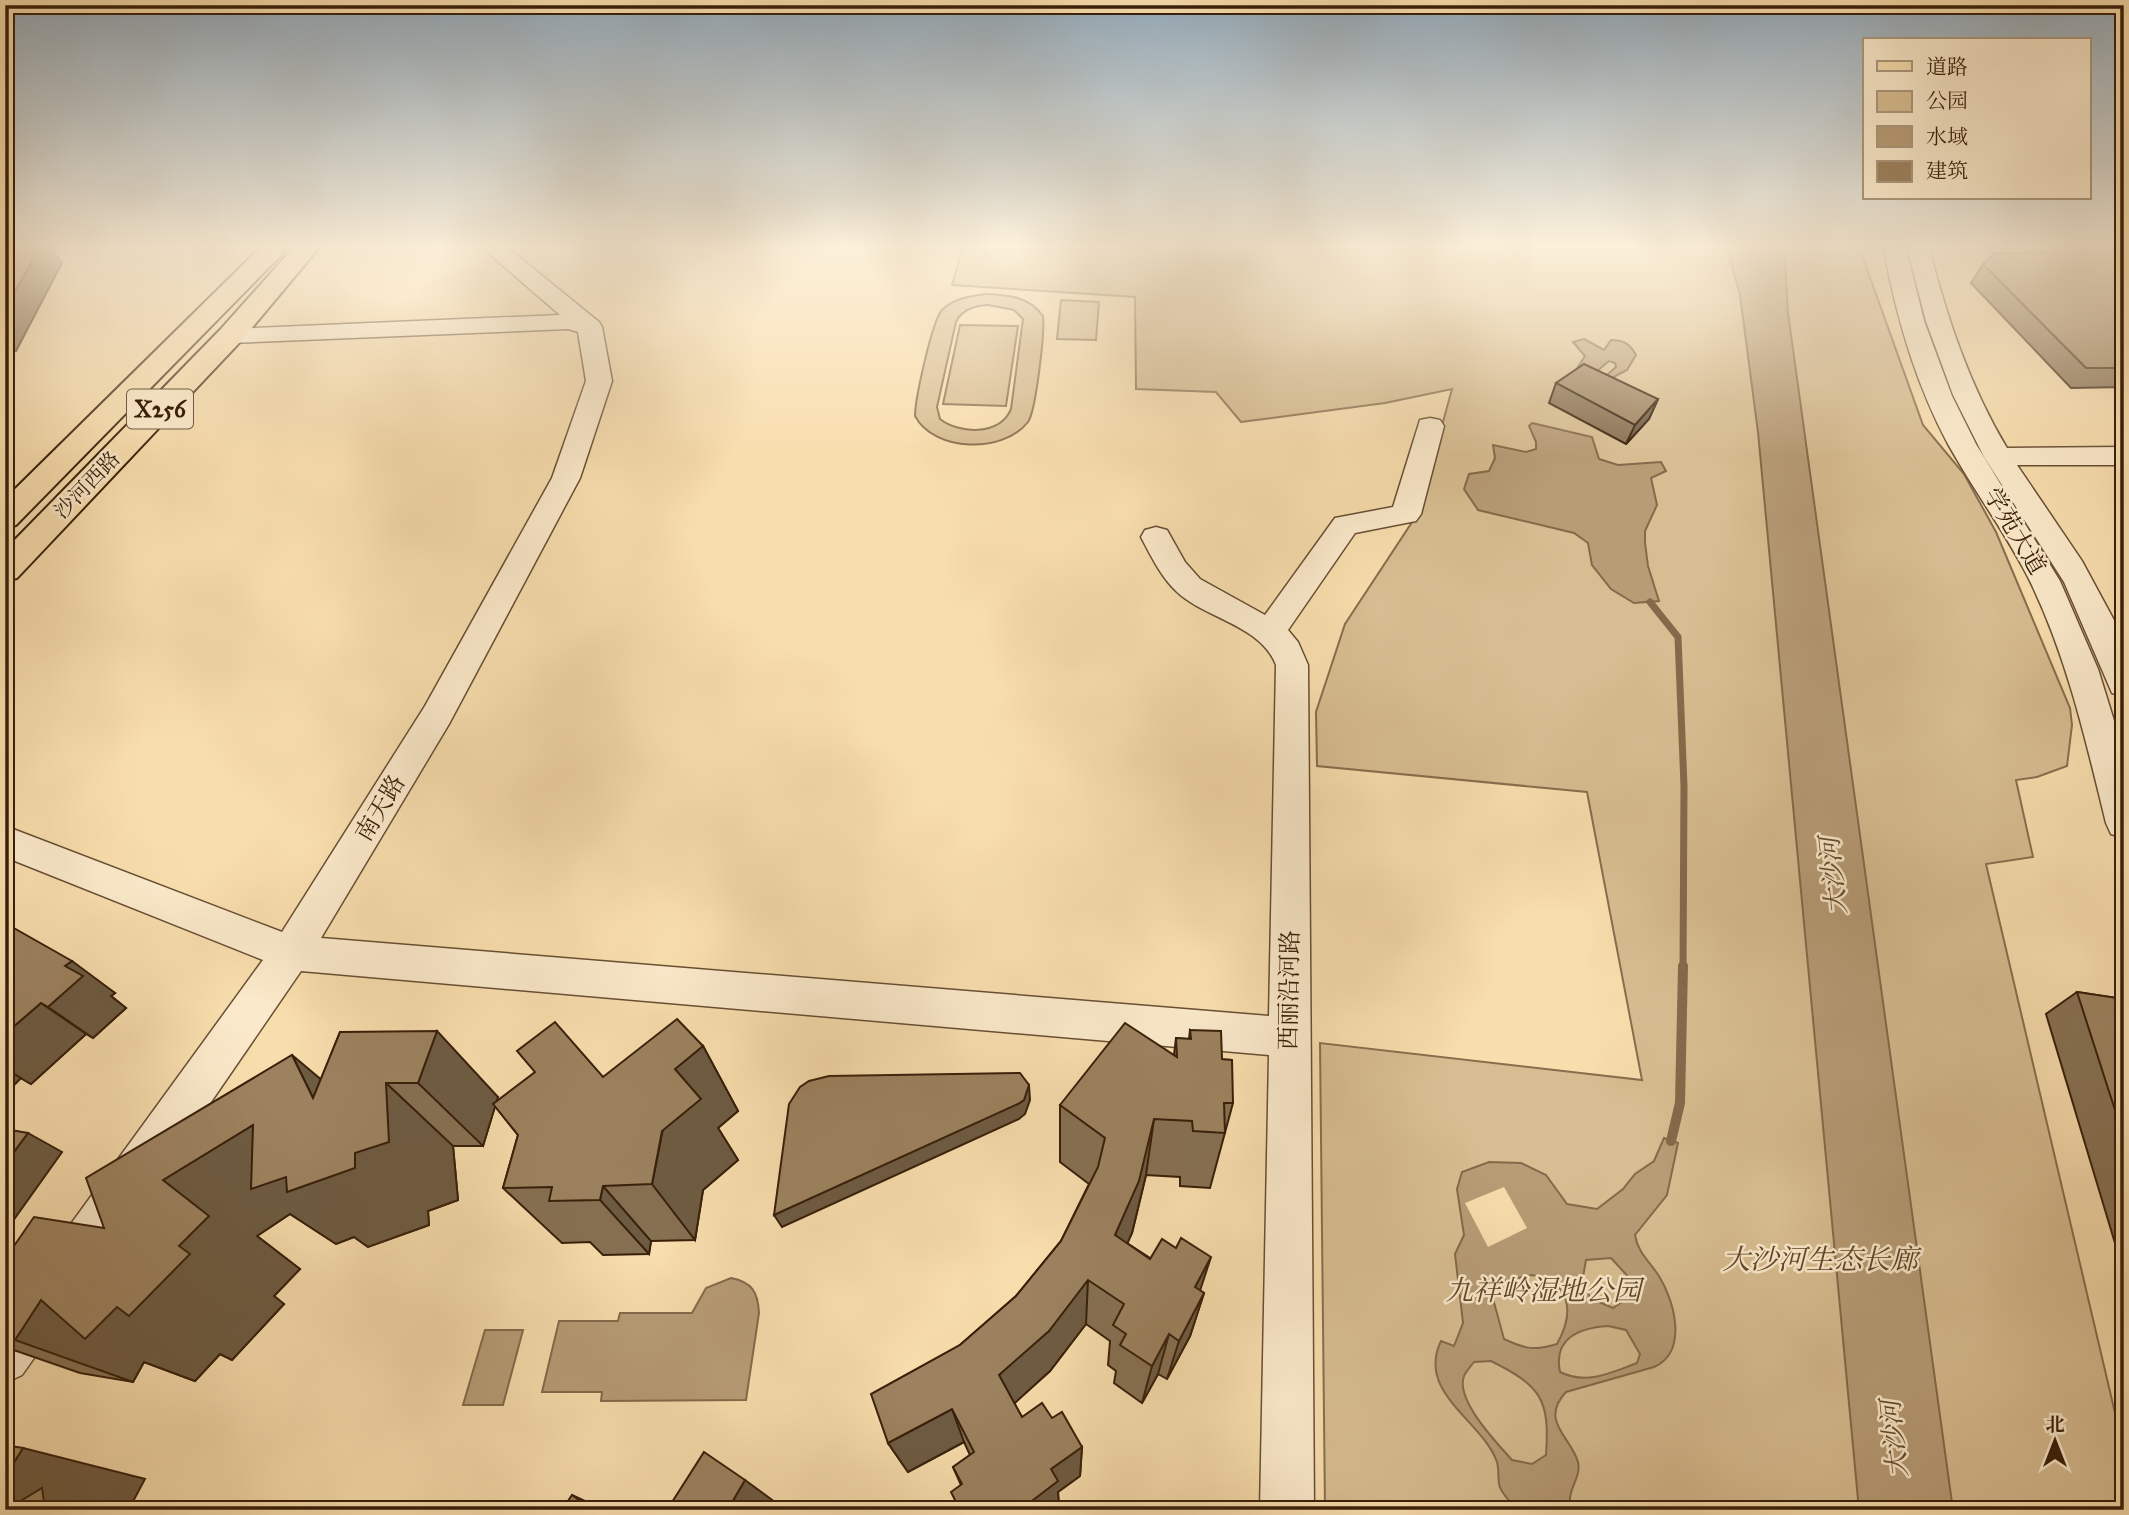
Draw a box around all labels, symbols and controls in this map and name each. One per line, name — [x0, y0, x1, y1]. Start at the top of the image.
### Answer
legend — [1863, 38, 2090, 200]
text: 道路 — [1926, 54, 1968, 80]
text: 公园 — [1926, 88, 1968, 114]
text: 水域 — [1926, 124, 1968, 150]
text: 建筑 — [1926, 158, 1968, 184]
road number: X256 — [127, 390, 193, 428]
street label: 沙河西路 — [48, 446, 126, 524]
street label: 学苑大道 — [1977, 482, 2053, 580]
street label: 南天路 — [349, 769, 411, 847]
water label: 大沙河 — [1813, 832, 1853, 916]
street label: 西丽沿河路 — [1273, 930, 1305, 1050]
park label: 大沙河生态长廊 — [1722, 1242, 1922, 1277]
park label: 九祥岭湿地公园 — [1445, 1273, 1645, 1308]
water label: 大沙河 — [1874, 1395, 1914, 1479]
north arrow — [2021, 1406, 2090, 1476]
text: 北 — [2045, 1413, 2065, 1436]

